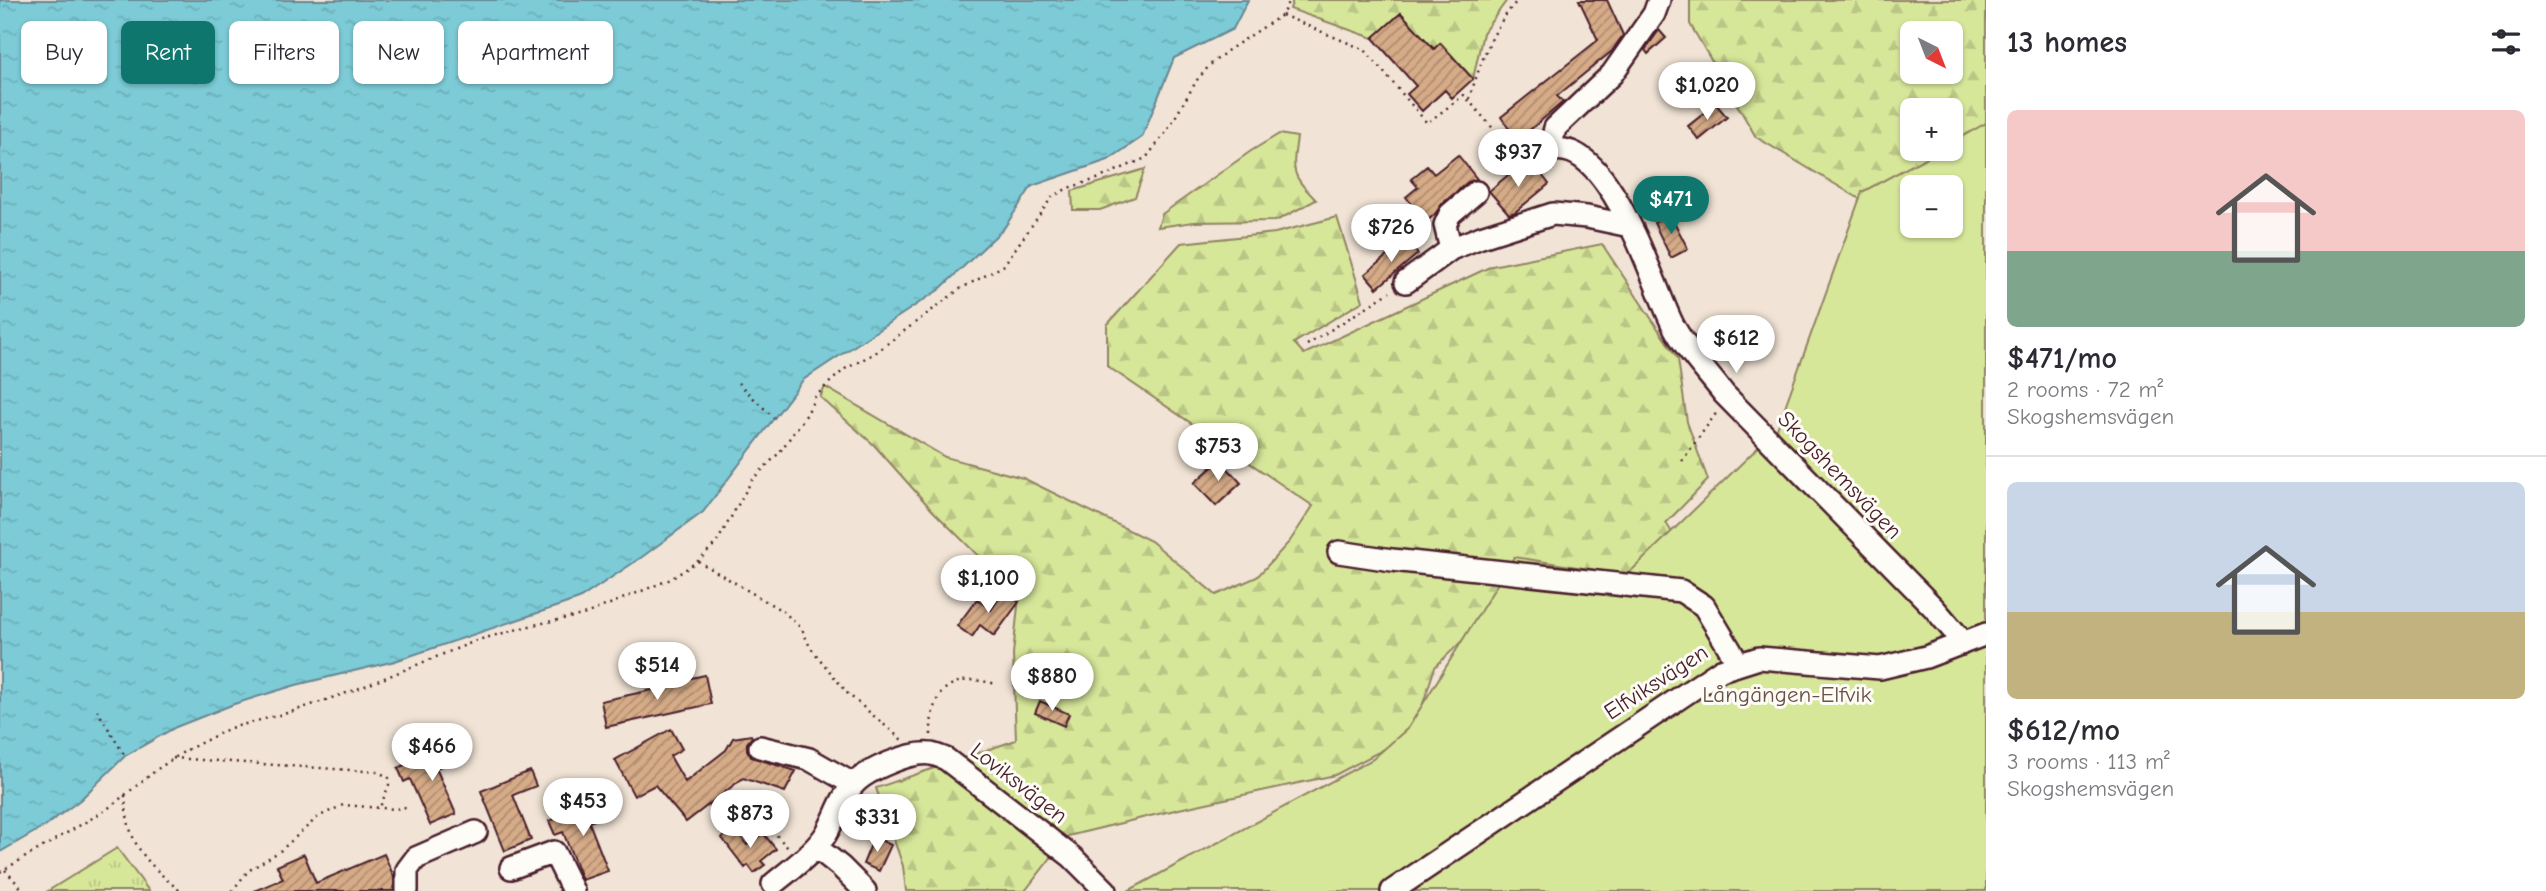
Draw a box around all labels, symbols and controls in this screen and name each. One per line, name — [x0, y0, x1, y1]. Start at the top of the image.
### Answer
chip: Buy — [21, 21, 107, 84]
chip: Rent — [121, 21, 215, 84]
chip: Filters — [229, 21, 339, 84]
chip: New — [353, 21, 444, 84]
chip: Apartment — [458, 21, 613, 84]
north arrow — [1900, 21, 1964, 84]
map controls — [1900, 21, 1963, 238]
icon: filters — [2487, 23, 2525, 61]
text: 13 homes — [2007, 25, 2127, 60]
pin: $1,020 — [1650, 62, 1764, 122]
text: $1,020 — [1674, 71, 1740, 98]
button: + — [1900, 98, 1963, 161]
pin: $937 — [1477, 130, 1559, 189]
text: $937 — [1494, 138, 1542, 165]
icon: home — [2203, 155, 2329, 281]
button: − — [1900, 175, 1963, 238]
pin: $471 — [1630, 176, 1712, 236]
text: $471 — [1649, 185, 1693, 212]
pin: $726 — [1350, 204, 1432, 264]
text: $726 — [1367, 213, 1415, 240]
pin: $612 — [1695, 316, 1777, 375]
text: $612 — [1713, 324, 1759, 351]
text: $471/mo — [2007, 341, 2117, 376]
text: 2 rooms · 72 m² — [2007, 376, 2163, 403]
text: Skogshemsvägen — [2007, 403, 2174, 430]
street label: Skogshemsvägen — [1772, 405, 1908, 545]
pin: $753 — [1177, 424, 1259, 483]
text: $753 — [1194, 432, 1242, 459]
icon: home — [2203, 527, 2329, 653]
pin: $1,100 — [931, 556, 1045, 615]
text: $1,100 — [957, 564, 1019, 591]
street label: Elfviksvägen — [1599, 638, 1713, 726]
pin: $514 — [616, 642, 698, 702]
text: $514 — [634, 651, 680, 678]
pin: $880 — [1011, 654, 1093, 713]
text: $880 — [1027, 662, 1077, 689]
park label: Långängen-Elfvik — [1702, 681, 1872, 708]
text: $612/mo — [2007, 713, 2120, 748]
pin: $466 — [391, 724, 473, 783]
text: $466 — [408, 732, 456, 759]
street label: Loviksvägen — [965, 737, 1073, 829]
text: 3 rooms · 113 m² — [2007, 748, 2170, 775]
text: Skogshemsvägen — [2007, 775, 2174, 802]
pin: $453 — [542, 778, 624, 838]
text: $453 — [559, 787, 607, 814]
pin: $873 — [709, 790, 791, 850]
pin: $331 — [836, 794, 918, 854]
text: $873 — [726, 799, 774, 826]
text: $331 — [854, 803, 900, 830]

